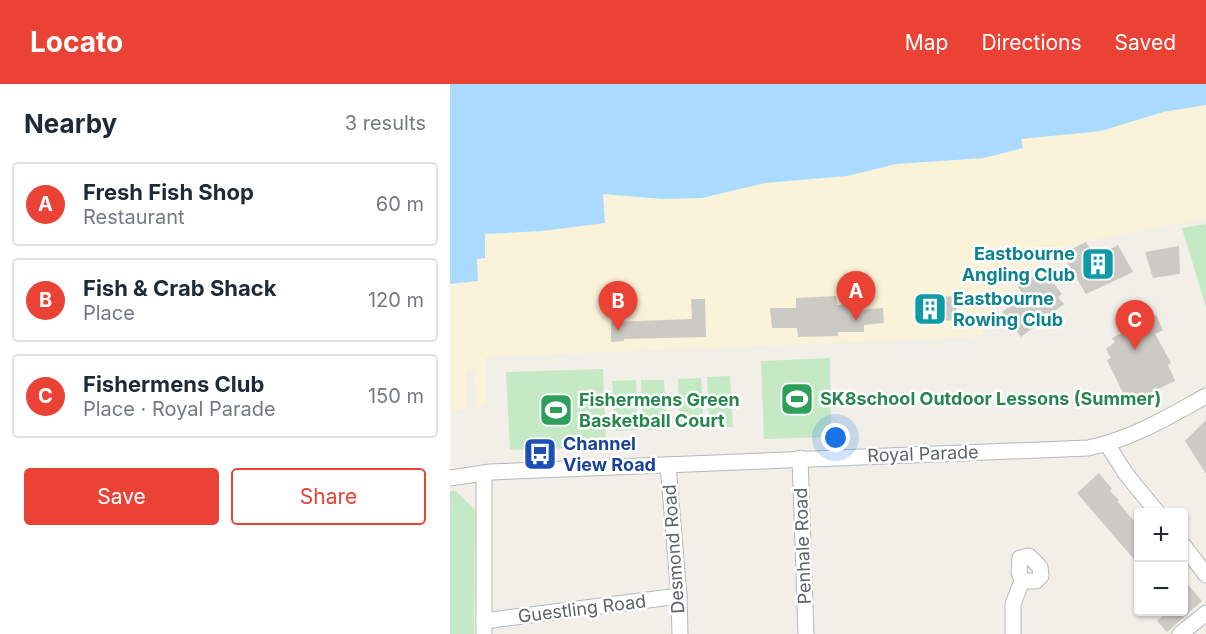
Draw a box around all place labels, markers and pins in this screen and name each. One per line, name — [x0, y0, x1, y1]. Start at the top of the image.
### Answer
place label: Eastbourne Angling Club — [962, 243, 1075, 285]
building icon: Eastbourne Angling Club — [1080, 246, 1116, 282]
pin: A — [836, 272, 876, 321]
pin: B — [598, 282, 638, 331]
place label: Eastbourne Rowing Club — [953, 288, 1063, 330]
building icon: Eastbourne Rowing Club — [912, 291, 948, 327]
pin: C — [1116, 300, 1154, 350]
sports icon: SK8school Outdoor Lessons (Summer) — [779, 381, 815, 417]
place label: SK8school Outdoor Lessons (Summer) — [820, 388, 1161, 409]
place label: Fishermens Green Basketball Court — [579, 389, 740, 431]
sports icon: Fishermens Green Basketball Court — [538, 392, 574, 428]
place label: Channel View Road — [563, 433, 656, 475]
bus stop icon: Channel View Road — [522, 436, 558, 472]

